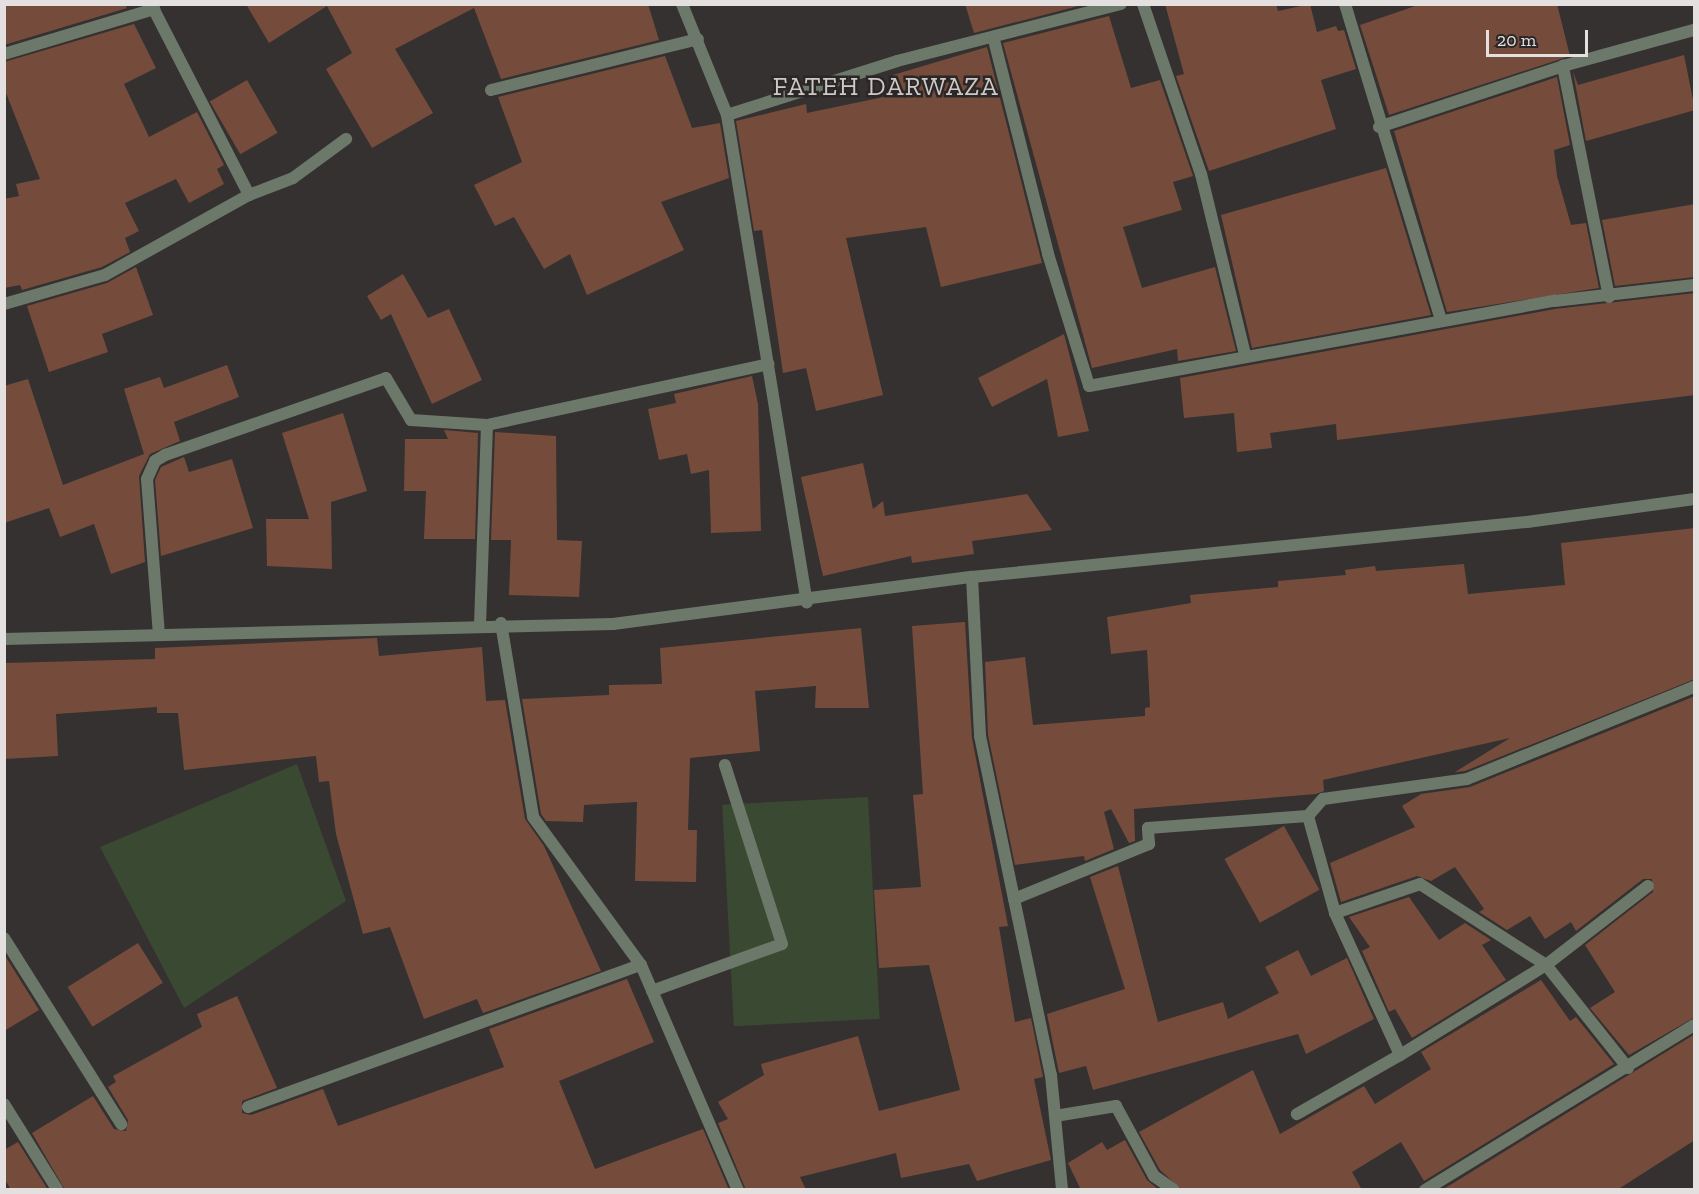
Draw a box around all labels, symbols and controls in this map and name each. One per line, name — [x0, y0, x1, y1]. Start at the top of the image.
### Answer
scale bar — [1489, 18, 1591, 56]
text: 20 m — [1497, 29, 1536, 51]
district label: FATEH DARWAZA — [773, 71, 999, 103]

